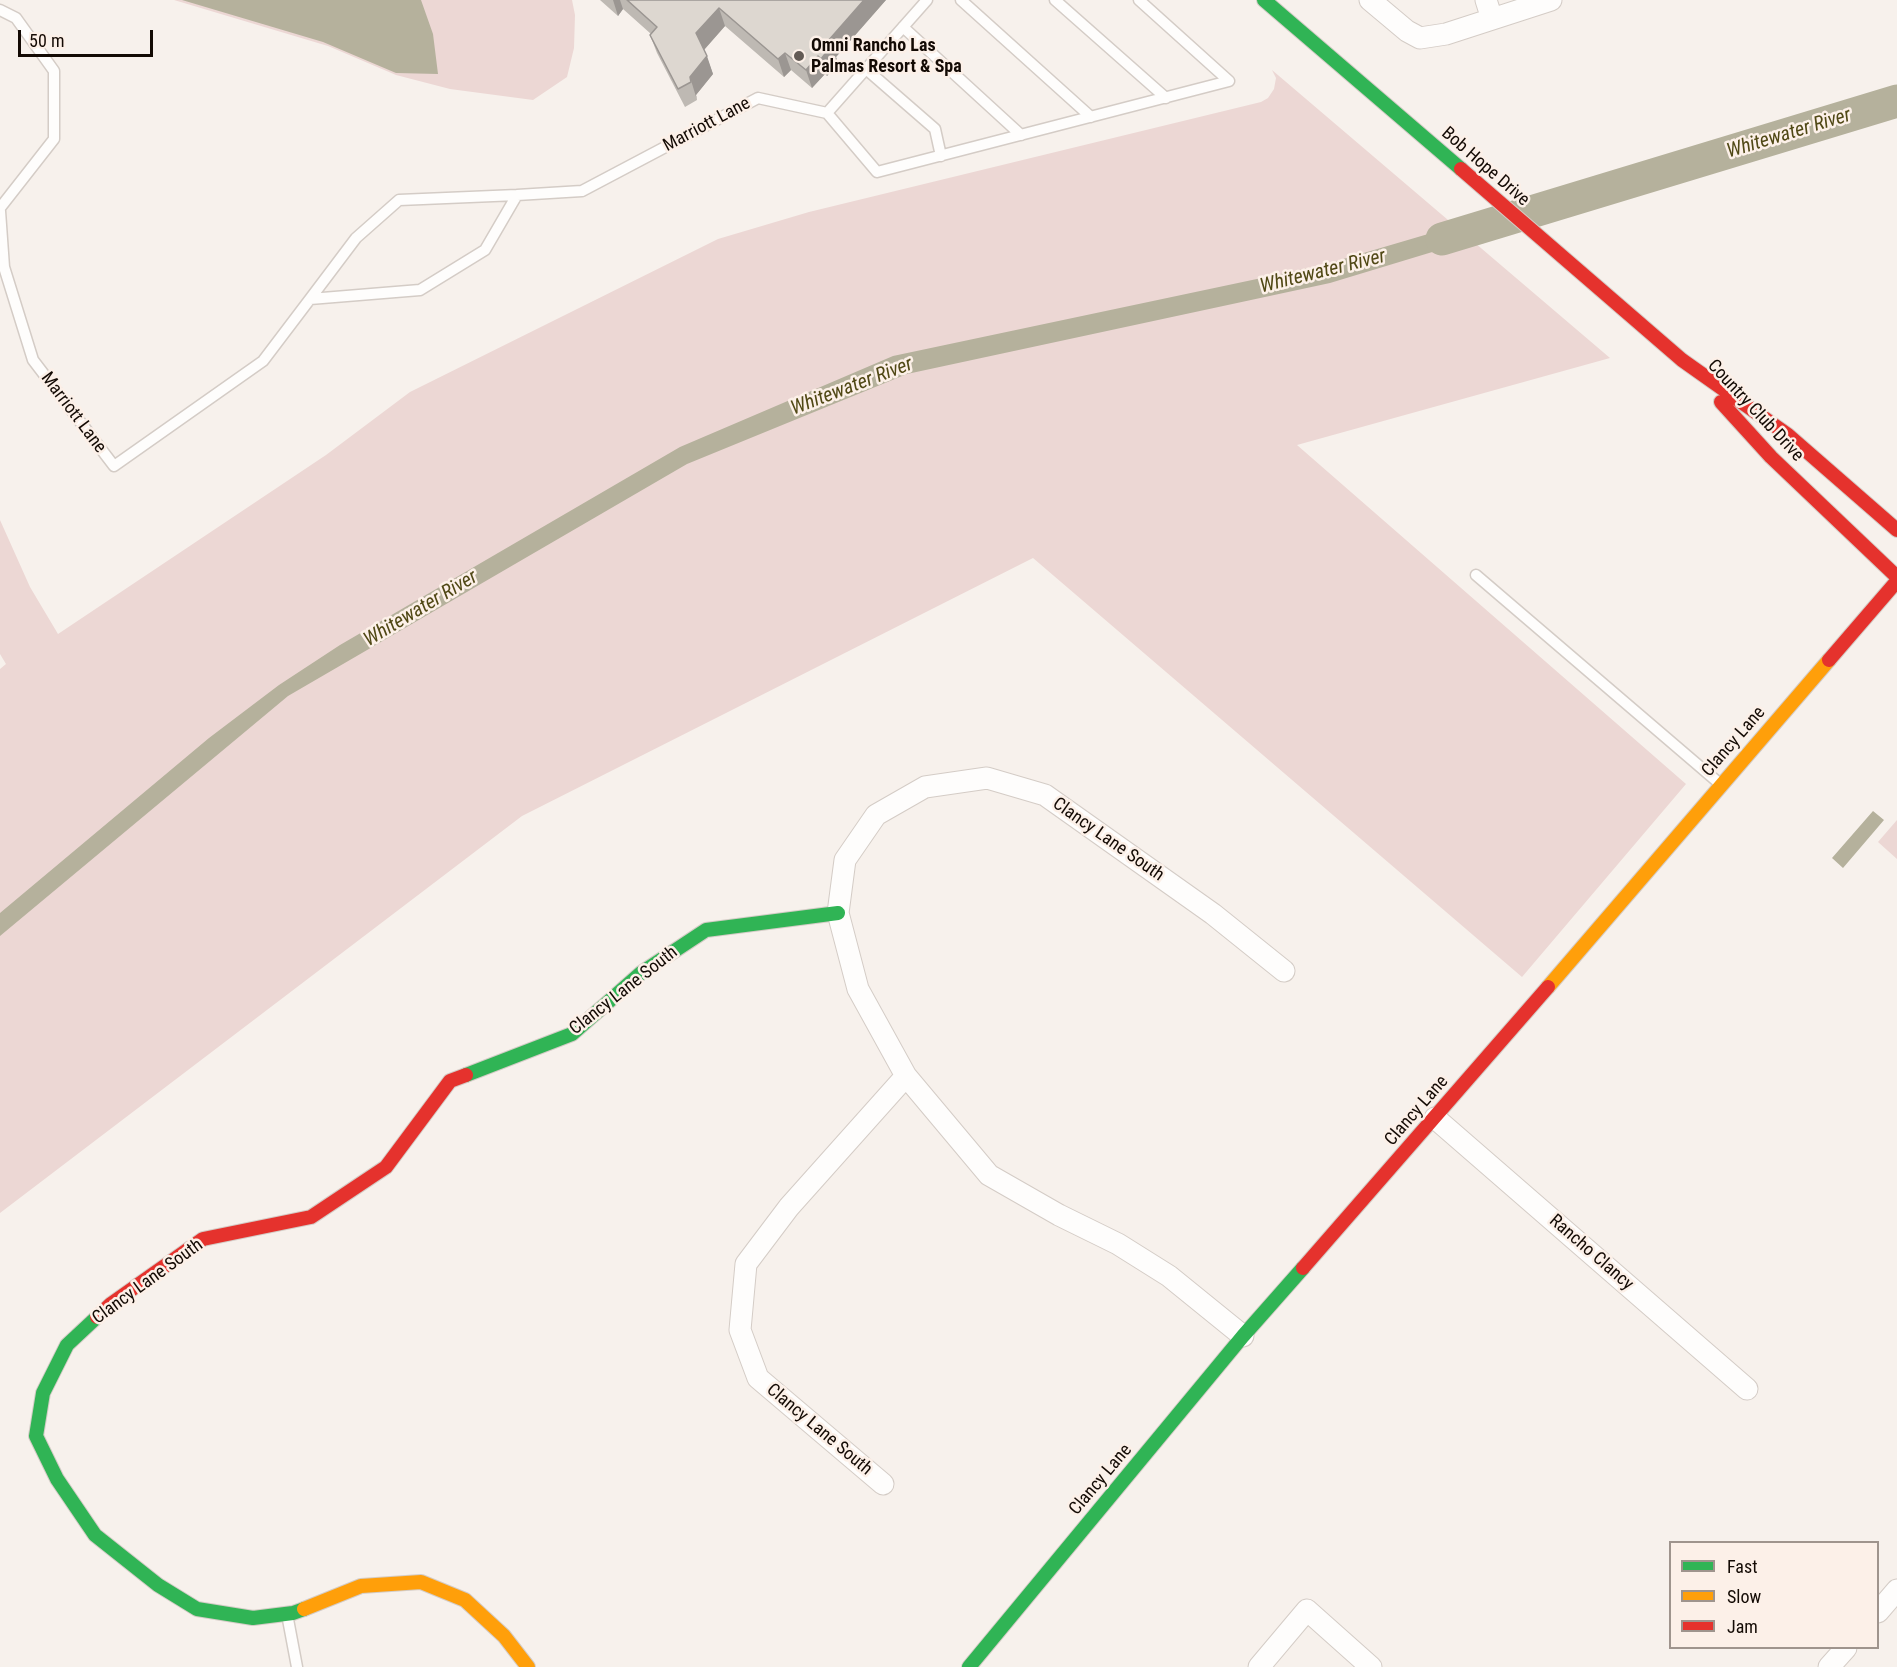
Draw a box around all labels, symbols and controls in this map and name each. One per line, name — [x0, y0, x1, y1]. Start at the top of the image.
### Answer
scale bar — [21, 18, 156, 56]
text: 50 m — [29, 30, 64, 51]
place label: Omni Rancho Las Palmas Resort & Spa — [811, 35, 962, 78]
marker: Omni Rancho Las Palmas Resort & Spa — [792, 49, 806, 63]
street label: Marriott Lane — [660, 93, 754, 157]
water label: Whitewater River — [1724, 104, 1854, 164]
street label: Bob Hope Drive — [1437, 123, 1533, 211]
water label: Whitewater River — [1258, 245, 1388, 299]
water label: Whitewater River — [788, 353, 916, 421]
street label: Country Club Drive — [1702, 356, 1808, 466]
street label: Marriott Lane — [36, 368, 110, 458]
water label: Whitewater River — [360, 566, 482, 652]
street label: Clancy Lane — [1698, 702, 1770, 782]
street label: Clancy Lane South — [1048, 794, 1168, 886]
street label: Clancy Lane South — [566, 942, 682, 1040]
street label: Clancy Lane — [1381, 1071, 1453, 1151]
street label: Rancho Clancy — [1544, 1211, 1638, 1295]
street label: Clancy Lane South — [89, 1235, 207, 1329]
street label: Clancy Lane South — [762, 1380, 876, 1480]
street label: Clancy Lane — [1065, 1440, 1137, 1520]
legend — [1669, 1541, 1879, 1649]
text: Fast — [1727, 1556, 1758, 1577]
text: Slow — [1727, 1586, 1761, 1607]
text: Jam — [1727, 1616, 1758, 1637]

